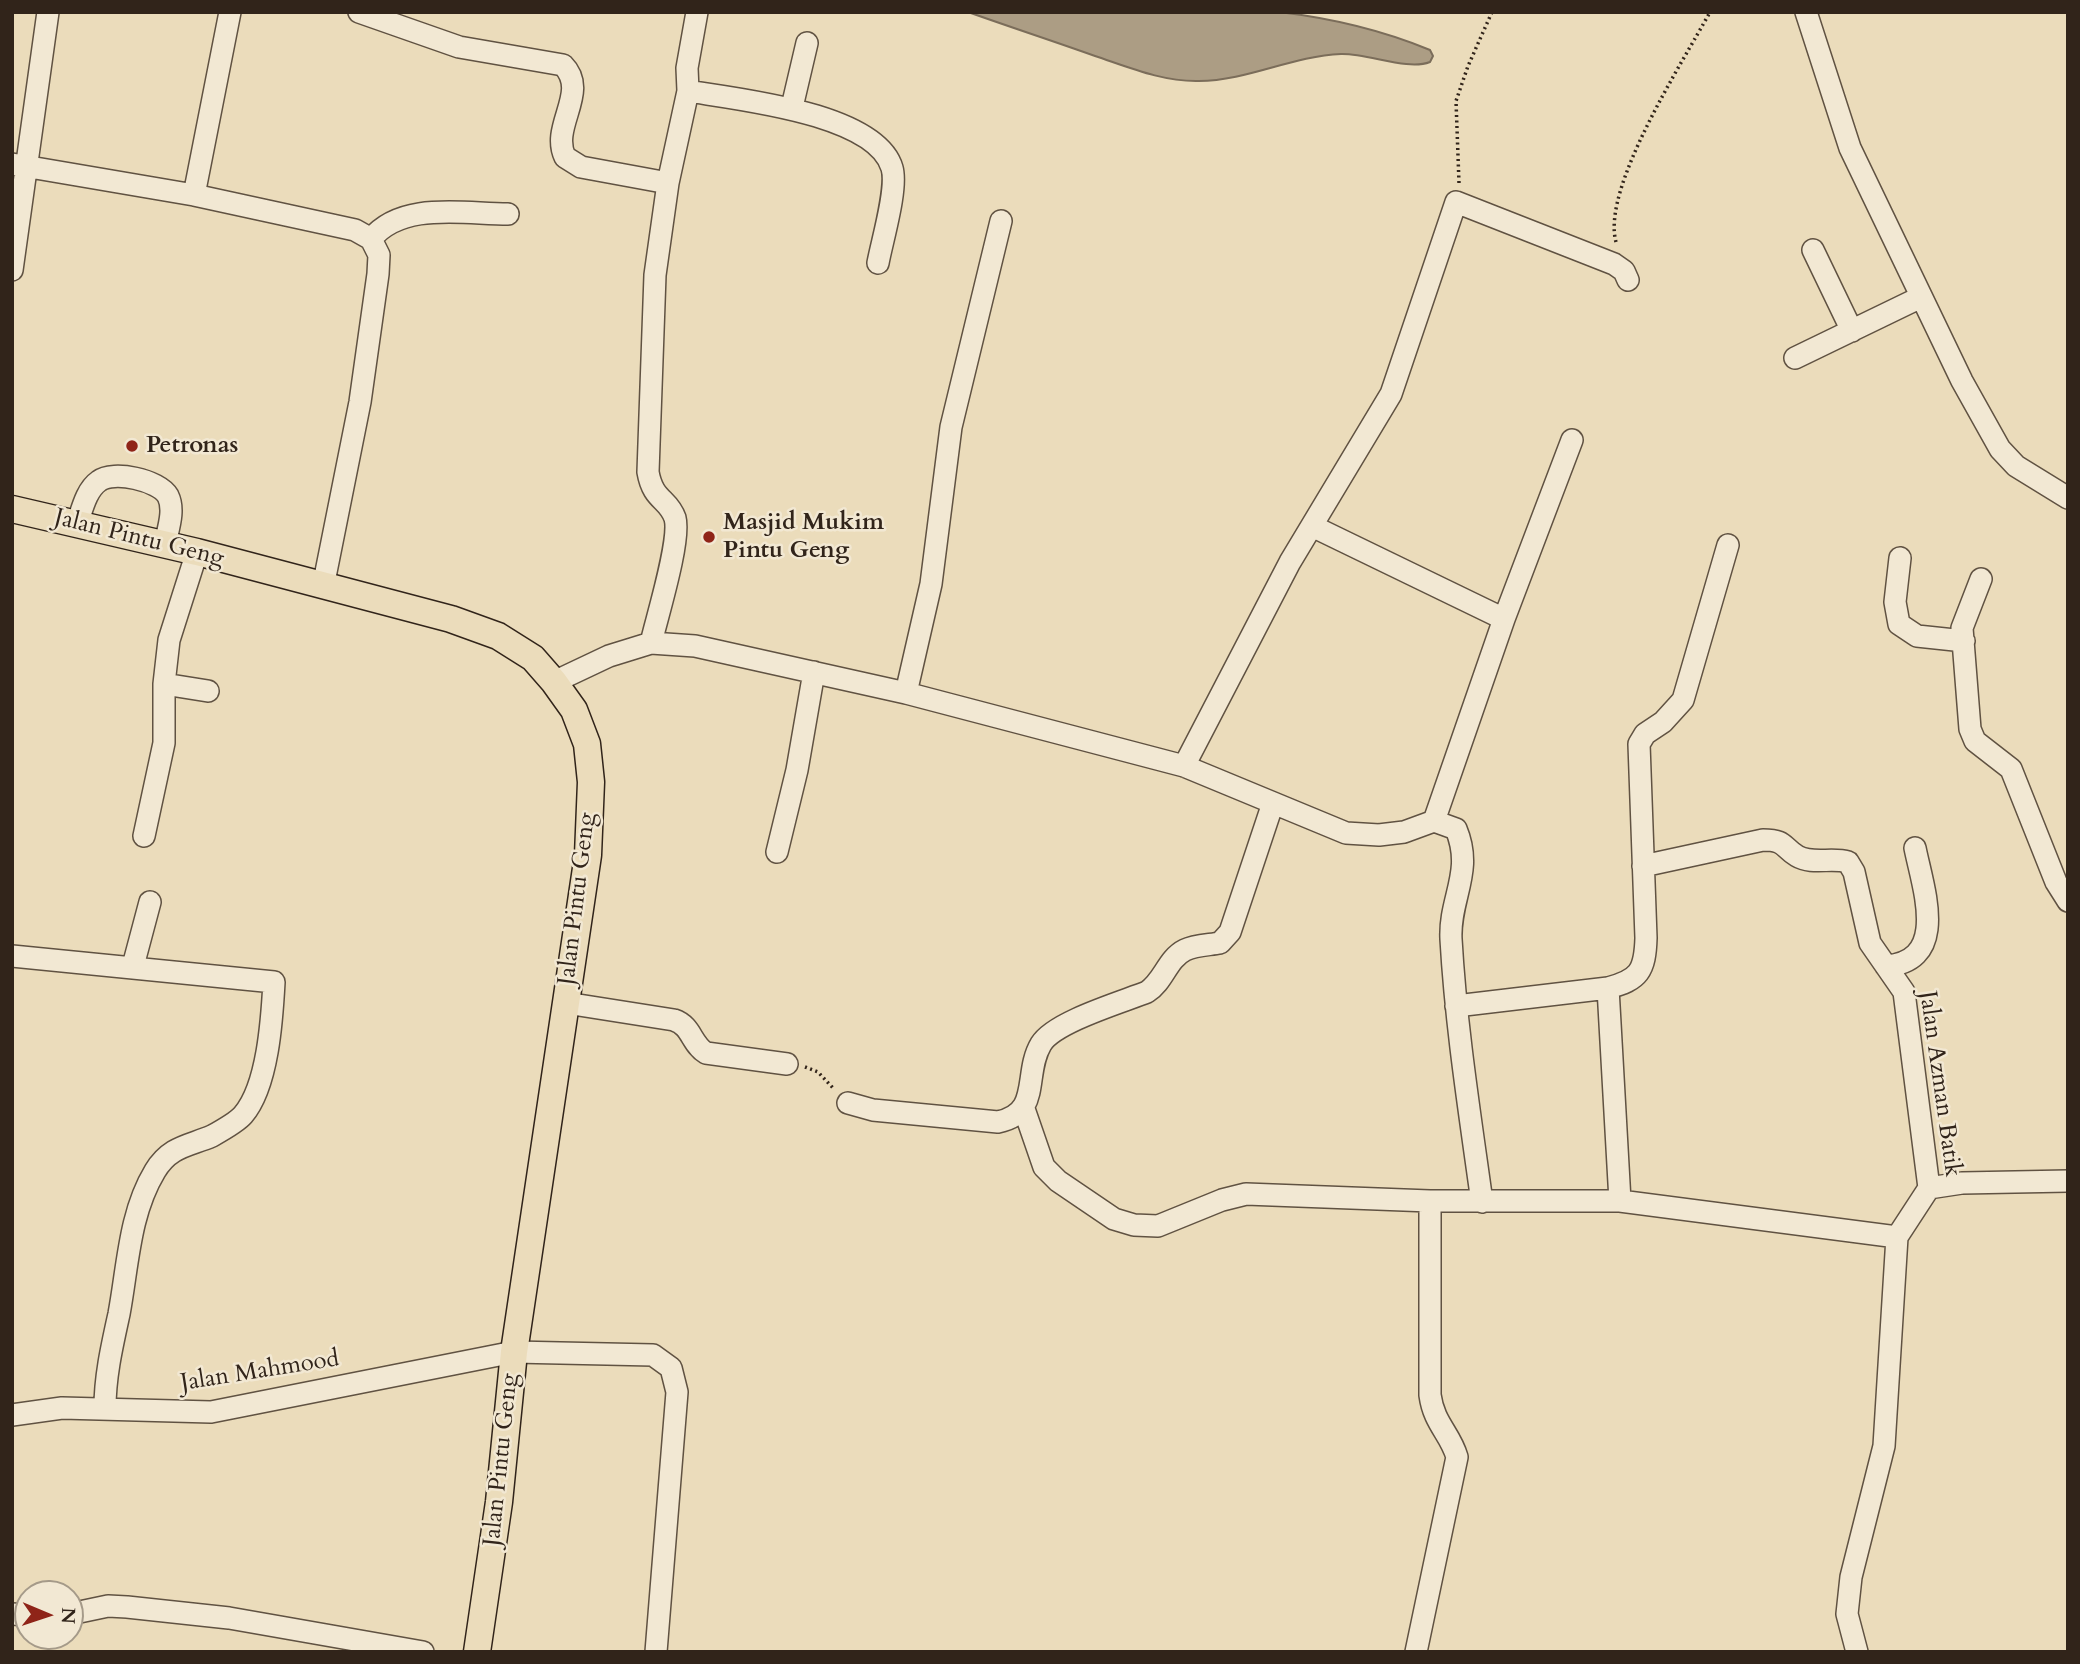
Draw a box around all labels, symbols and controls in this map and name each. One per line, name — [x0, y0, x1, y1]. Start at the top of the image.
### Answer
place label: Petronas — [146, 432, 238, 460]
marker: Petronas — [124, 438, 140, 454]
street label: Jalan Pintu Geng — [51, 504, 227, 574]
place label: Masjid Mukim Pintu Geng — [723, 509, 884, 565]
marker: Masjid Mukim Pintu Geng — [701, 529, 717, 545]
street label: Jalan Pintu Geng — [553, 811, 603, 987]
street label: Jalan Azman Batik — [1912, 989, 1966, 1179]
street label: Jalan Mahmood — [179, 1345, 341, 1399]
street label: Jalan Pintu Geng — [479, 1372, 525, 1548]
north arrow — [14, 1580, 84, 1650]
text: N — [55, 1607, 81, 1624]

